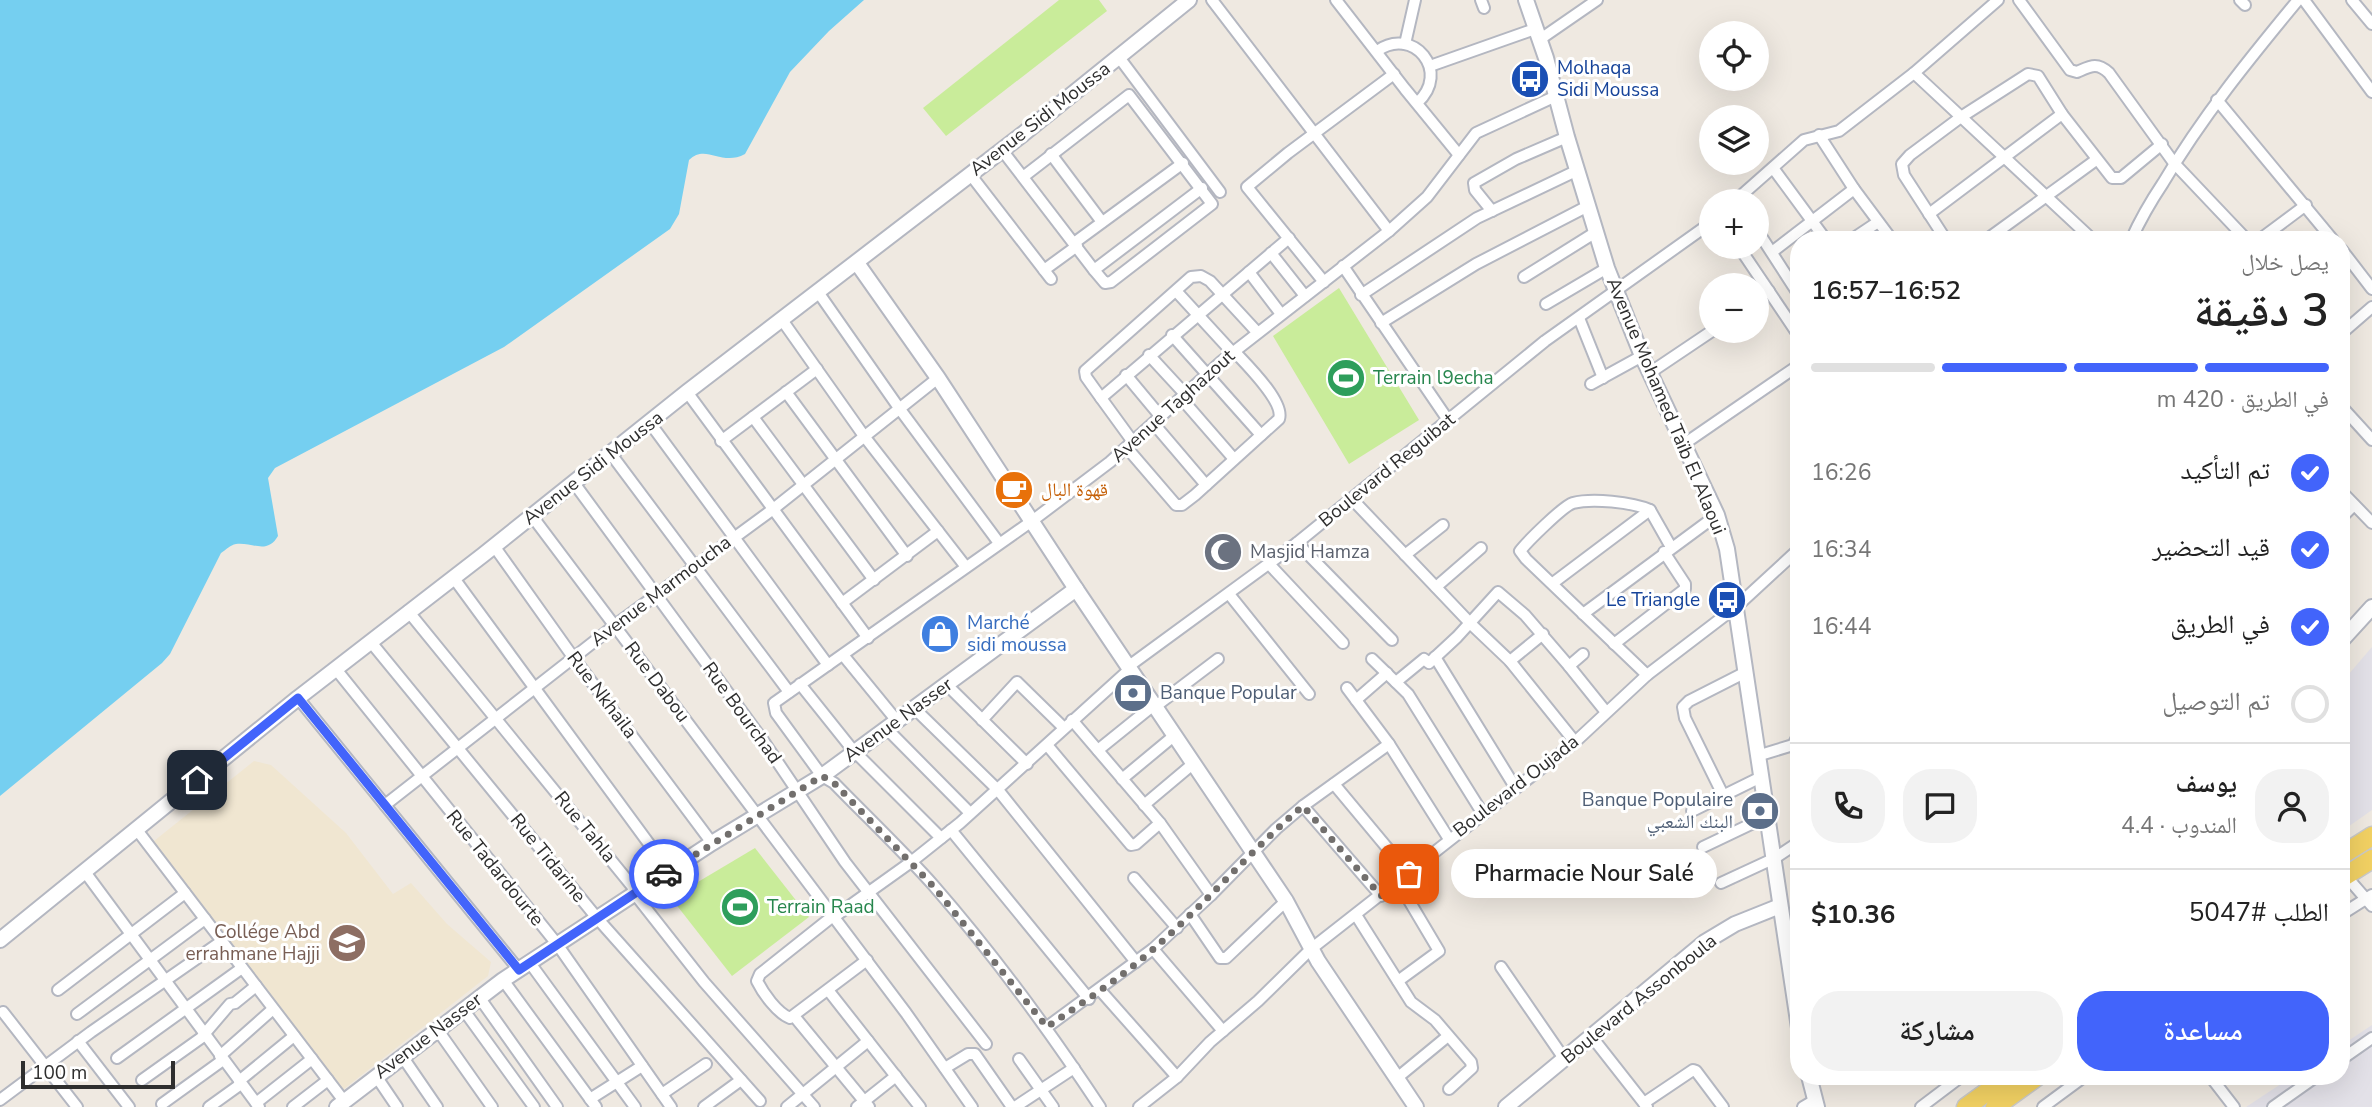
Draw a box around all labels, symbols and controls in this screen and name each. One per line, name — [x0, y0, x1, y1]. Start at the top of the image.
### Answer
map controls — [1699, 21, 1769, 343]
button: locate — [1699, 21, 1769, 91]
place label: Molhaqa Sidi Moussa — [1557, 55, 1659, 103]
street label: Avenue Sidi Moussa — [964, 56, 1116, 182]
bus stop icon: Molhaqa Sidi Moussa — [1509, 58, 1551, 100]
button: layers — [1699, 105, 1769, 175]
button: + — [1699, 189, 1769, 259]
text: يصل خلال — [2241, 247, 2329, 278]
button: − — [1699, 273, 1769, 343]
text: 16:52–16:57 — [1811, 273, 1961, 308]
street label: Avenue Mohamed Taïb El Alaoui — [1600, 274, 1732, 538]
text: 3 دقيقة — [2194, 279, 2329, 342]
street label: Avenue Taghazout — [1106, 343, 1241, 469]
sports icon: Terrain l9echa — [1325, 357, 1367, 399]
place label: Terrain l9echa — [1373, 365, 1494, 391]
text: في الطريق · 420 m — [2157, 384, 2329, 415]
street label: Avenue Sidi Moussa — [517, 405, 669, 531]
street label: Boulevard Reguibat — [1313, 407, 1461, 533]
text: تم التأكيد — [2181, 453, 2270, 488]
icon: check — [2291, 454, 2329, 492]
text: 16:26 — [1811, 457, 1871, 488]
cafe icon: قهوة البال — [993, 469, 1035, 511]
place label: قهوة البال — [1041, 477, 1108, 503]
street label: Avenue Marmoucha — [585, 530, 737, 652]
text: قيد التحضير — [2152, 530, 2270, 565]
mosque icon: Masjid Hamza — [1202, 531, 1244, 573]
icon: check — [2291, 531, 2329, 569]
text: 16:34 — [1811, 534, 1871, 565]
place label: Masjid Hamza — [1250, 539, 1370, 565]
bus stop icon: Le Triangle — [1706, 579, 1748, 621]
place label: Le Triangle — [1606, 587, 1700, 613]
text: في الطريق — [2170, 607, 2270, 642]
icon: check — [2291, 608, 2329, 646]
place label: Marché sidi moussa — [967, 610, 1067, 658]
text: 16:44 — [1811, 611, 1871, 642]
shop icon: Marché sidi moussa — [919, 613, 961, 655]
street label: Rue Dabou — [618, 636, 696, 728]
street label: Rue Nkhaila — [561, 646, 643, 744]
street label: Rue Bourchad — [696, 657, 788, 769]
street label: Avenue Nasser — [838, 671, 958, 768]
bank icon: Banque Popular — [1112, 672, 1154, 714]
place label: Banque Popular — [1160, 680, 1297, 706]
text: تم التوصيل — [2162, 684, 2270, 719]
street label: Boulevard Oujada — [1448, 729, 1584, 843]
pin — [167, 750, 227, 810]
icon: home — [178, 761, 216, 799]
text: يوسف — [2176, 766, 2237, 801]
button: phone — [1811, 769, 1885, 843]
button: chat — [1903, 769, 1977, 843]
button: person — [2255, 769, 2329, 843]
street label: Rue Tahla — [548, 786, 622, 868]
place label: Banque Populaire البنك الشعبي — [1582, 787, 1733, 837]
bank icon: Banque Populaire البنك الشعبي — [1739, 790, 1781, 832]
street label: Rue Tadardourte — [440, 804, 550, 932]
street label: Rue Tidarine — [504, 808, 592, 908]
text: المندوب · 4.4 — [2121, 810, 2237, 841]
courier — [629, 839, 699, 909]
pin — [1379, 844, 1439, 904]
callout: Pharmacie Nour Salé — [1451, 850, 1717, 898]
icon: car — [645, 855, 683, 893]
icon: bag — [1390, 855, 1428, 893]
text: Pharmacie Nour Salé — [1474, 858, 1694, 889]
sports icon: Terrain Raad — [719, 886, 761, 928]
place label: Terrain Raad — [767, 894, 875, 920]
text: الطلب #5047 — [2189, 895, 2329, 930]
text: $10.36 — [1811, 897, 1895, 932]
place label: Collége Abd errahmane Hajji — [185, 919, 320, 967]
school or university icon: Collége Abd errahmane Hajji — [326, 922, 368, 964]
street label: Boulevard Assonboula — [1556, 928, 1722, 1070]
street label: Avenue Nasser — [369, 987, 487, 1085]
button: مشاركة — [1811, 991, 2063, 1071]
button: مساعدة — [2077, 991, 2329, 1071]
scale bar — [21, 1058, 175, 1090]
text: 100 m — [32, 1060, 87, 1086]

